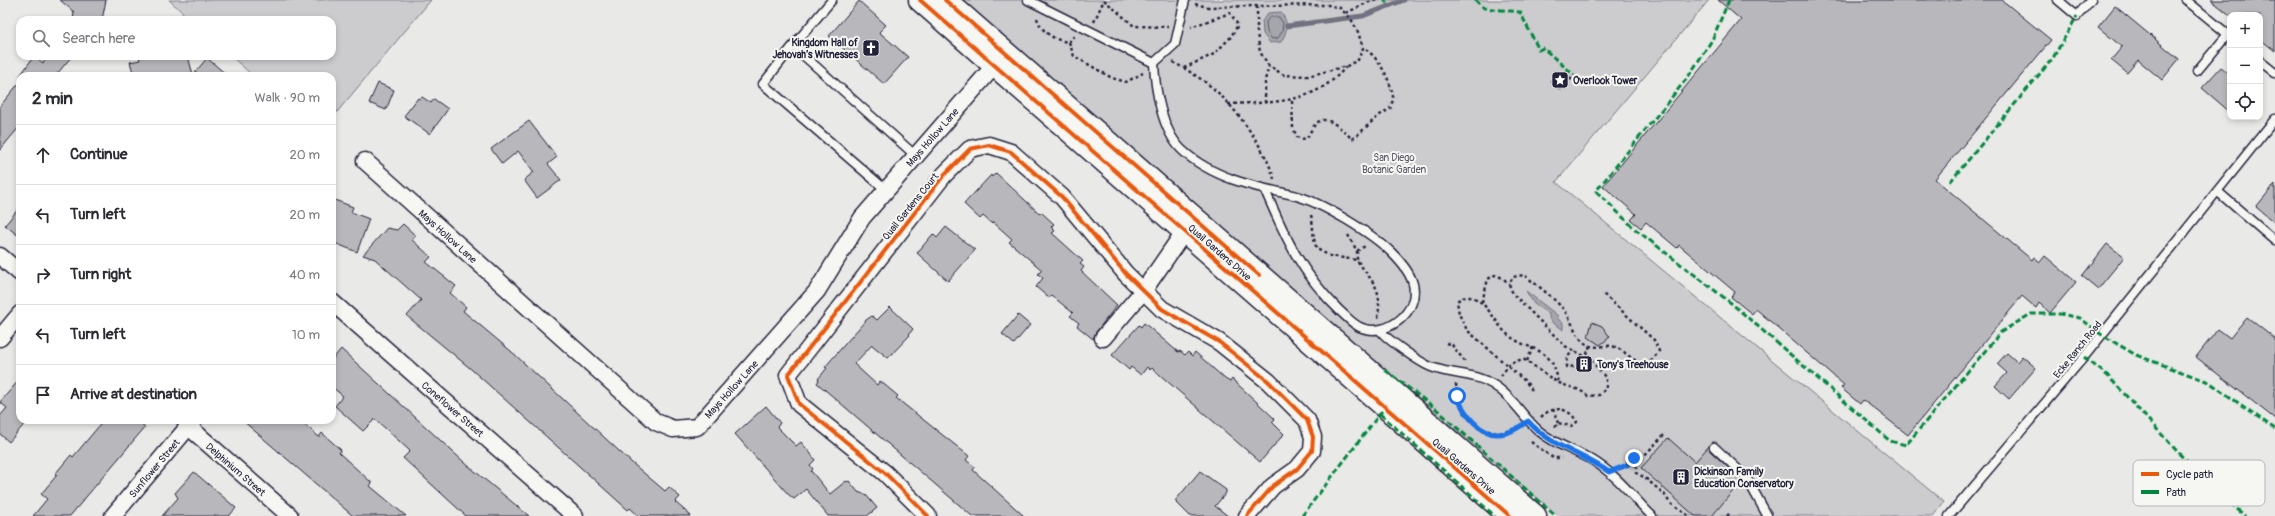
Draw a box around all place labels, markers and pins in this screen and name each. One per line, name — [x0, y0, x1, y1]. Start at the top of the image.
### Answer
place label: Kingdom Hall of Jehovah’s Witnesses — [772, 37, 859, 61]
church icon: Kingdom Hall of Jehovah’s Witnesses — [861, 38, 881, 58]
place icon: Overlook Tower — [1550, 70, 1570, 90]
place label: Overlook Tower — [1573, 75, 1638, 87]
building icon: Tony's Treehouse — [1574, 354, 1594, 374]
place label: Tony's Treehouse — [1596, 359, 1670, 371]
place label: Dickinson Family Education Conservatory — [1694, 466, 1794, 490]
building icon: Dickinson Family Education Conservatory — [1671, 467, 1691, 487]

